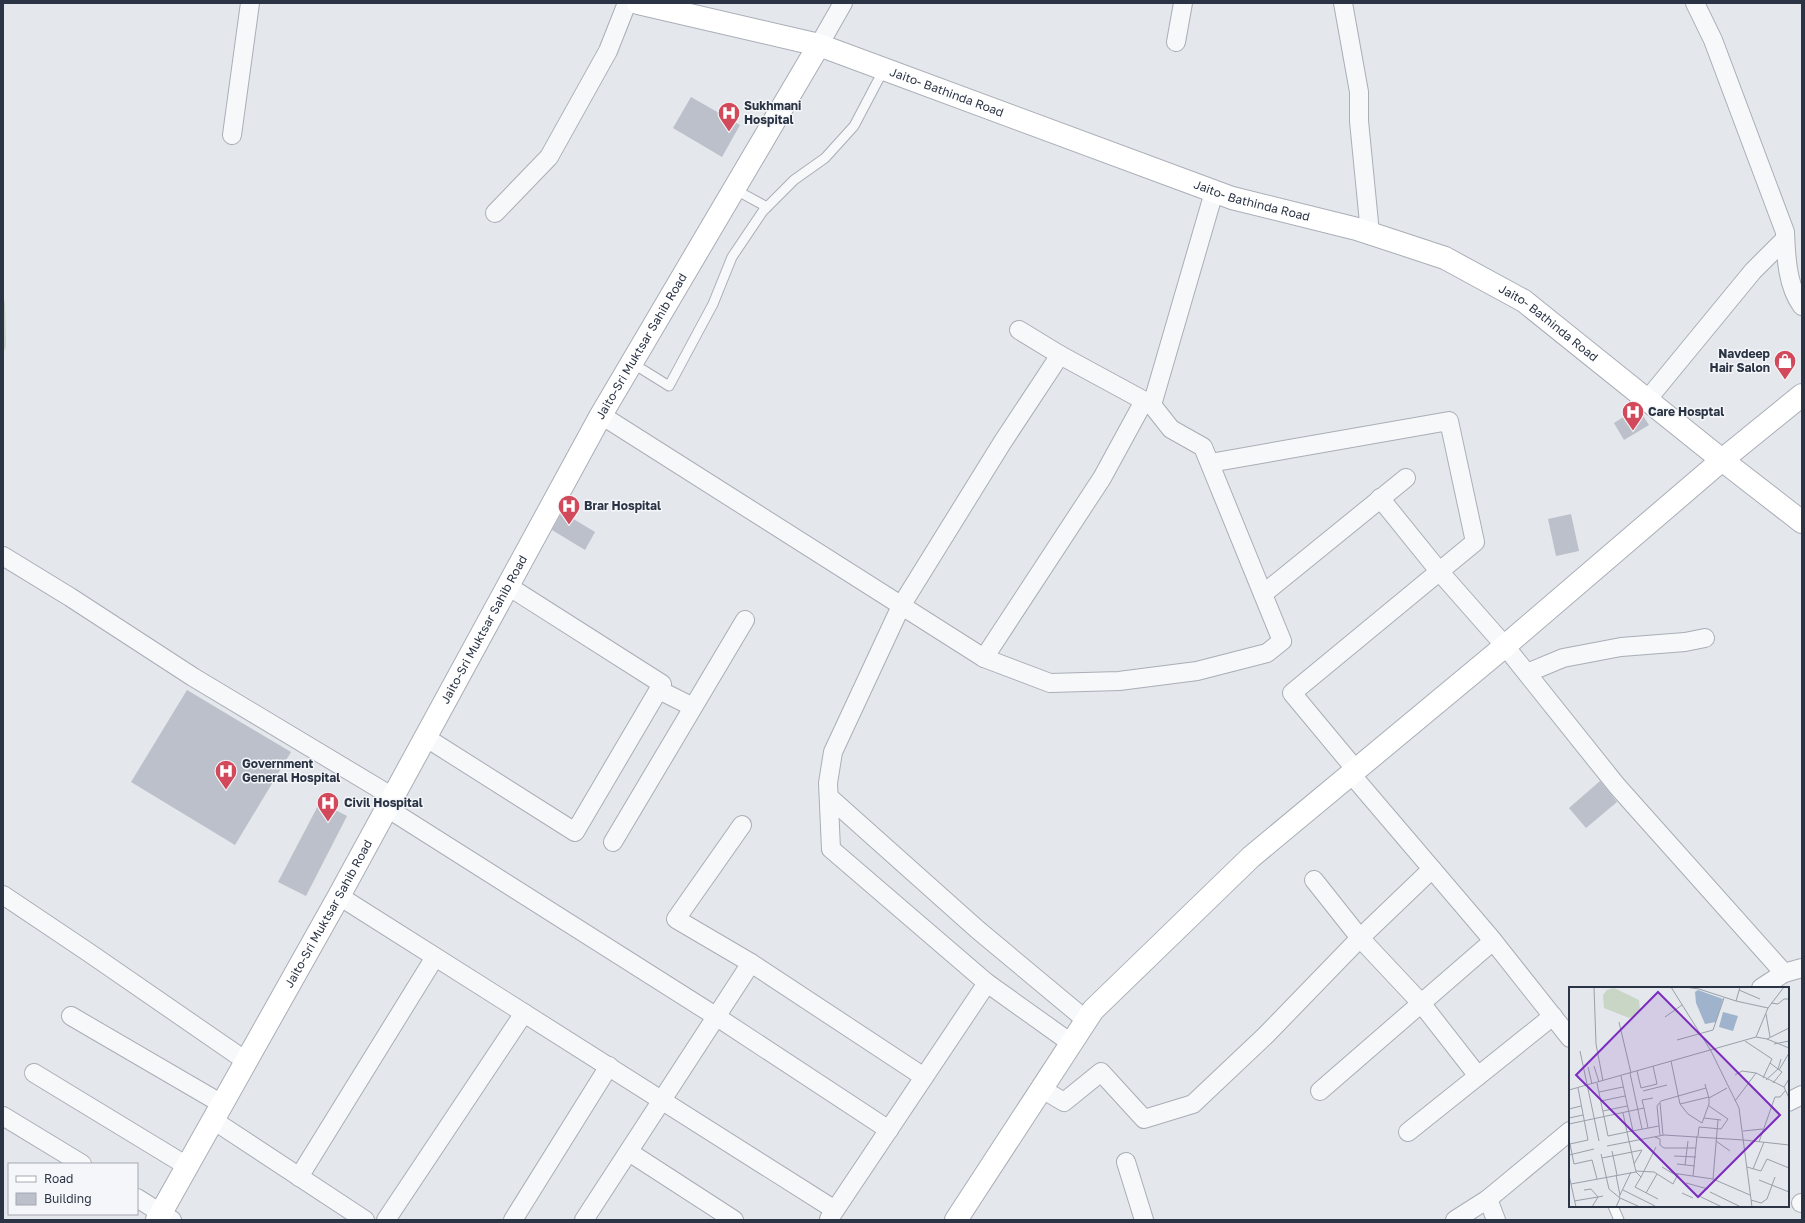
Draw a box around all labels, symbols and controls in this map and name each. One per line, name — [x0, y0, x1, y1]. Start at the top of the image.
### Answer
street label: Jaito- Bathinda Road — [888, 64, 1006, 120]
place label: Sukhmani Hospital — [744, 98, 801, 127]
hospital icon: Sukhmani Hospital — [716, 100, 742, 133]
street label: Jaito- Bathinda Road — [1192, 176, 1312, 224]
street label: Jaito-Sri Muktsar Sahib Road — [592, 270, 690, 422]
street label: Jaito- Bathinda Road — [1496, 281, 1601, 364]
place label: Navdeep Hair Salon — [1710, 346, 1771, 375]
shop icon: Navdeep Hair Salon — [1772, 348, 1798, 381]
hospital icon: Care Hosptal — [1620, 399, 1646, 432]
place label: Care Hosptal — [1648, 404, 1724, 419]
hospital icon: Brar Hospital — [556, 493, 582, 526]
place label: Brar Hospital — [584, 498, 661, 513]
street label: Jaito-Sri Muktsar Sahib Road — [437, 552, 530, 706]
place label: Government General Hospital — [242, 756, 340, 785]
hospital icon: Government General Hospital — [213, 758, 239, 791]
hospital icon: Civil Hospital — [315, 790, 341, 823]
place label: Civil Hospital — [344, 795, 423, 810]
street label: Jaito-Sri Muktsar Sahib Road — [281, 837, 375, 990]
inset map — [1569, 987, 1789, 1207]
legend — [8, 1163, 138, 1215]
text: Road — [44, 1171, 73, 1186]
text: Building — [44, 1191, 92, 1206]

